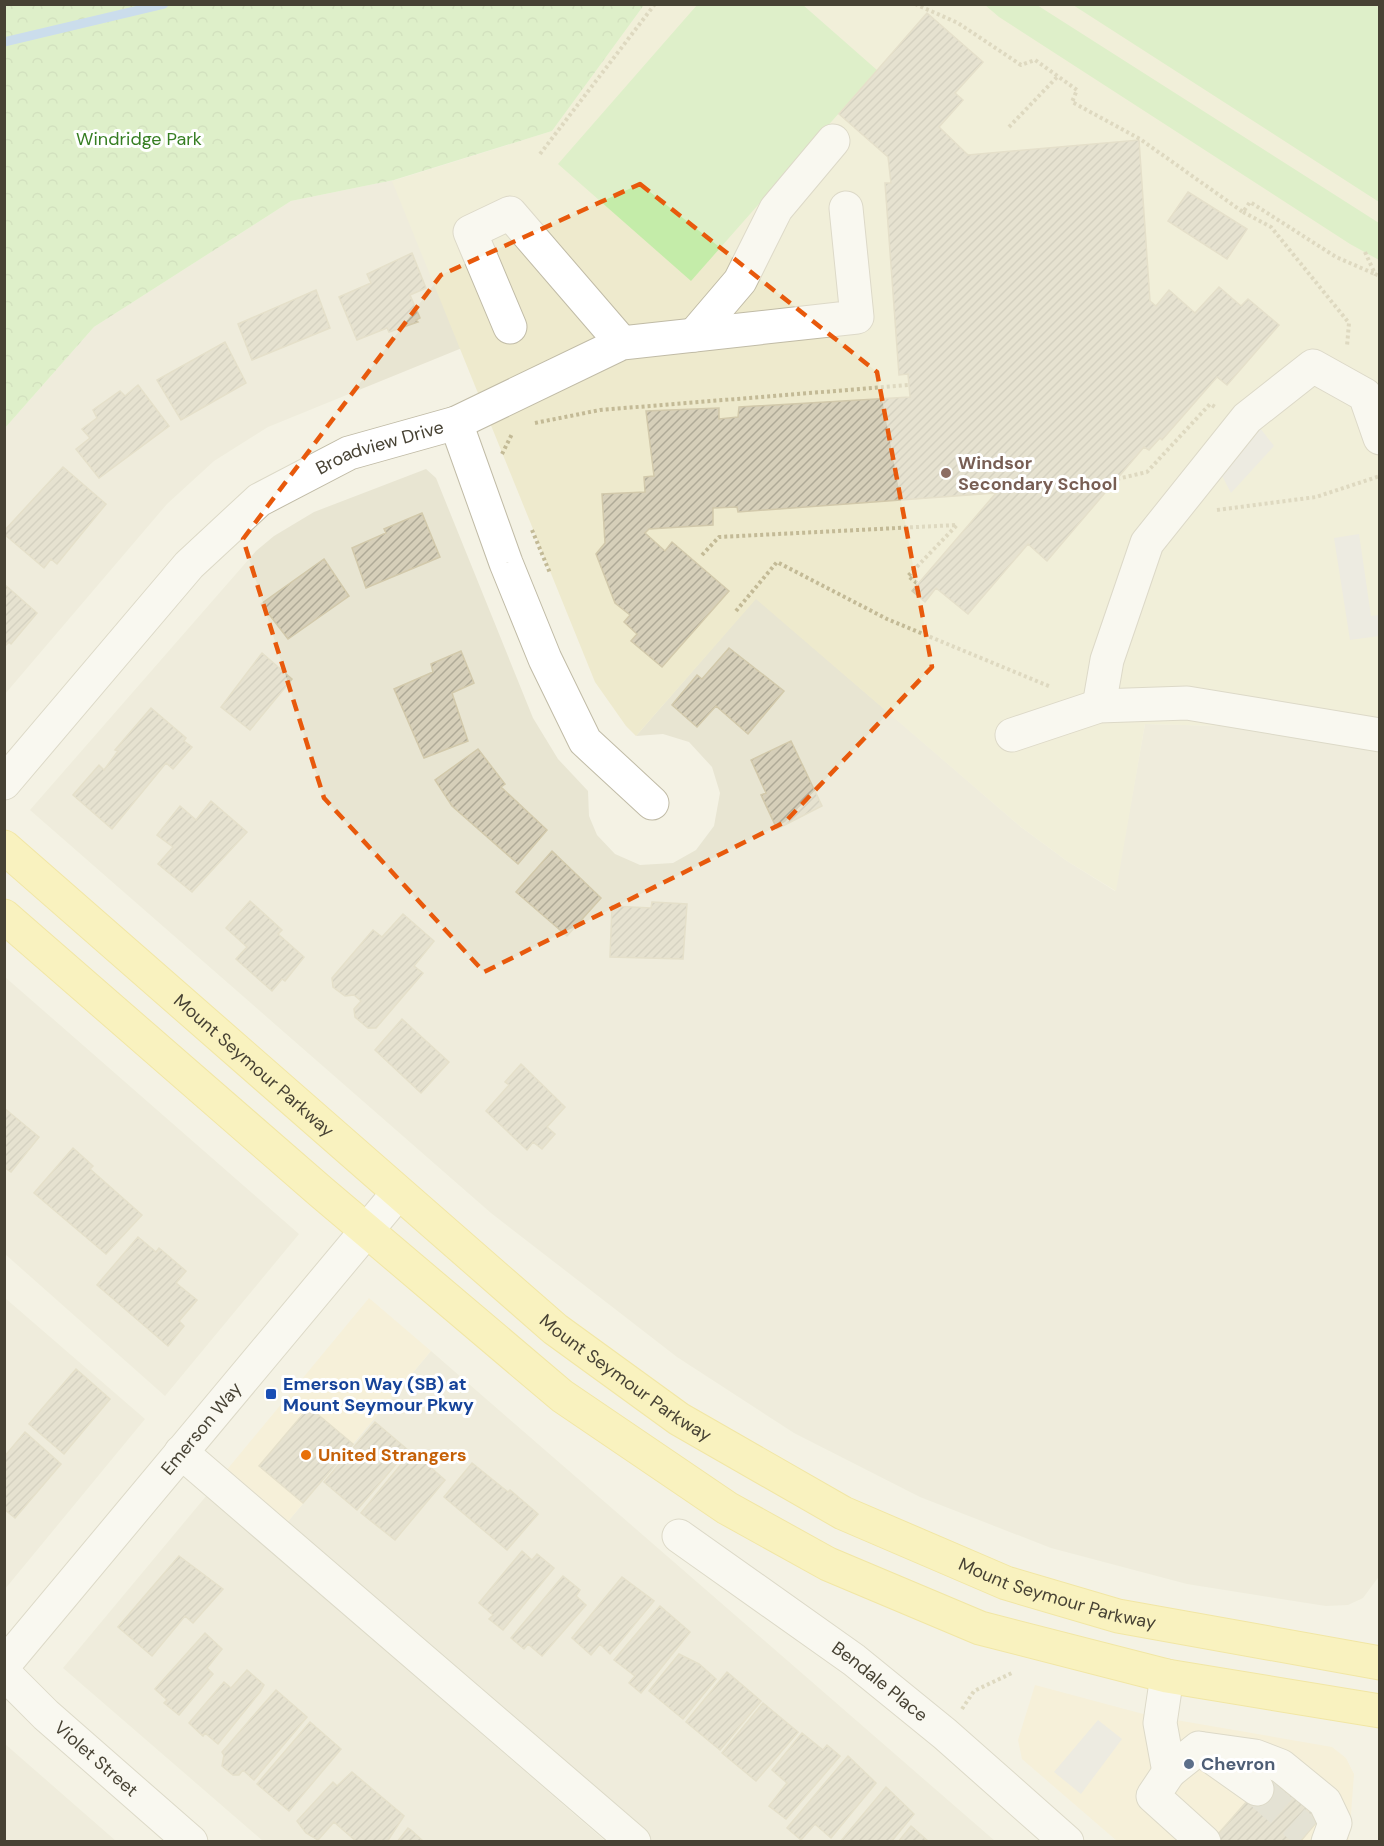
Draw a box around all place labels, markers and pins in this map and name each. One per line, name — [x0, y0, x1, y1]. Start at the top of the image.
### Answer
place label: Windsor Secondary School — [958, 451, 1117, 496]
marker: Windsor Secondary School — [939, 466, 953, 480]
place label: Emerson Way (SB) at Mount Seymour Pkwy — [283, 1372, 474, 1417]
marker: Emerson Way (SB) at Mount Seymour Pkwy — [264, 1387, 278, 1401]
place label: United Strangers — [318, 1443, 467, 1467]
marker: United Strangers — [299, 1448, 313, 1462]
place label: Chevron — [1201, 1752, 1275, 1776]
marker: Chevron — [1182, 1757, 1196, 1771]

